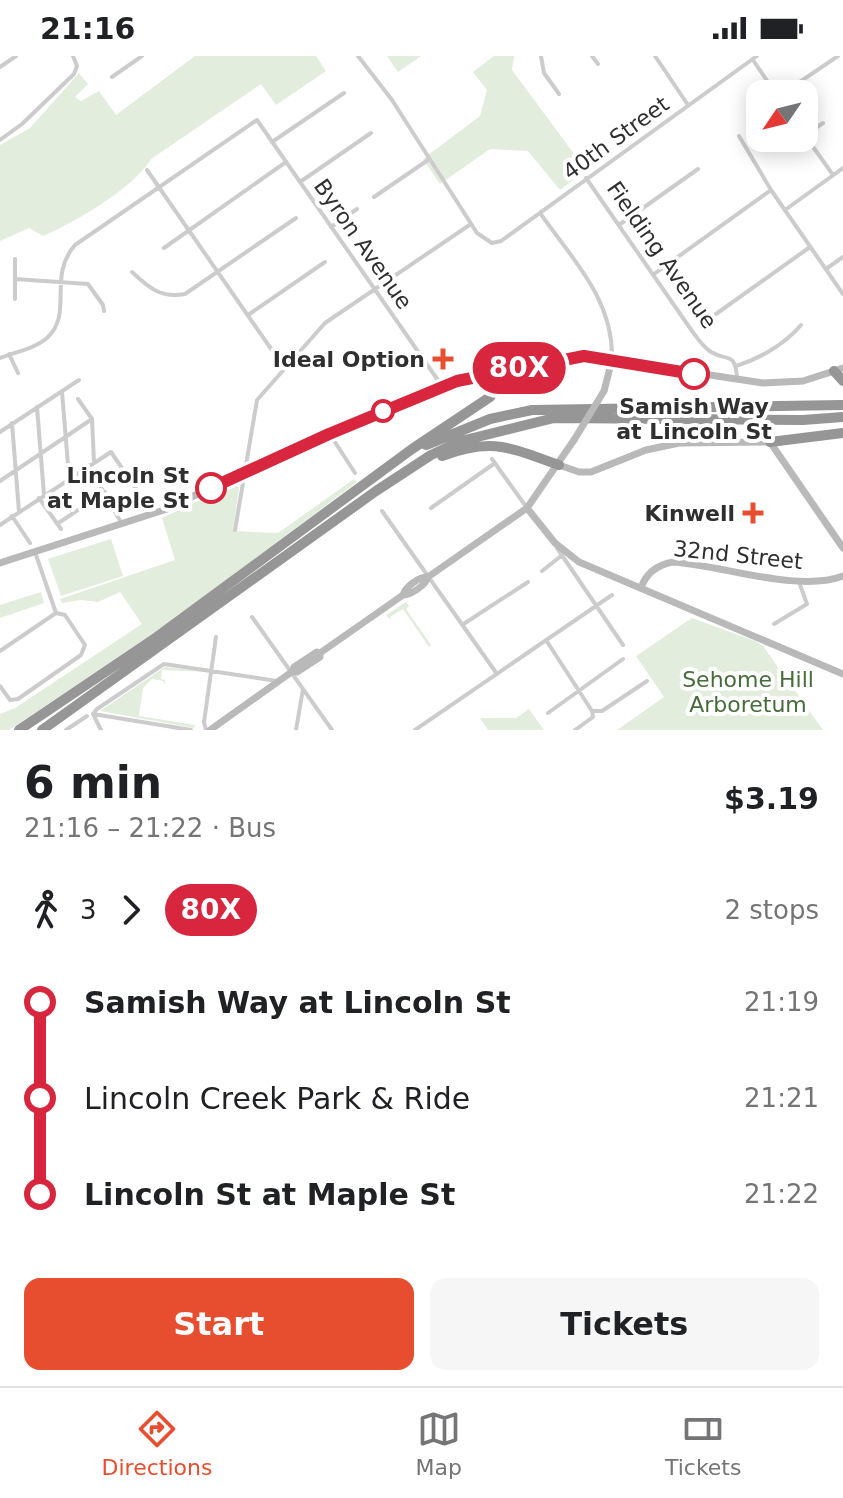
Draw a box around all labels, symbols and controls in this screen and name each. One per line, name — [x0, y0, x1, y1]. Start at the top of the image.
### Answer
text: 21:16 — [40, 11, 136, 46]
north arrow — [746, 80, 818, 152]
map controls — [746, 80, 818, 152]
street label: 40th Street — [558, 91, 674, 185]
street label: Byron Avenue — [309, 174, 417, 314]
street label: Fielding Avenue — [602, 177, 722, 333]
line badge: 80X — [473, 342, 565, 394]
place label: Ideal Option — [273, 347, 425, 372]
marker: Ideal Option — [432, 348, 454, 370]
text: 80X — [489, 351, 549, 384]
marker: Samish Way at Lincoln St — [679, 359, 709, 389]
place label: Samish Way at Lincoln St — [616, 394, 772, 444]
unlabelled marker — [372, 400, 394, 422]
place label: Lincoln St at Maple St — [47, 463, 189, 513]
marker: Lincoln St at Maple St — [196, 473, 226, 503]
place label: Kinwell — [644, 501, 735, 526]
marker: Kinwell — [742, 502, 764, 524]
street label: 32nd Street — [672, 536, 804, 574]
park label: Sehome Hill Arboretum — [682, 667, 814, 717]
text: 6 min — [24, 757, 162, 808]
text: $3.19 — [724, 781, 819, 816]
text: 21:16 – 21:22 · Bus — [24, 813, 276, 843]
icon: walk — [24, 888, 68, 932]
icon: forward — [109, 888, 153, 932]
text: 80X — [181, 893, 241, 926]
text: 3 — [80, 895, 97, 925]
text: 2 stops — [724, 895, 819, 925]
text: Samish Way at Lincoln St — [84, 985, 511, 1020]
text: 21:19 — [744, 987, 819, 1017]
text: Lincoln Creek Park & Ride — [84, 1081, 470, 1116]
text: 21:21 — [744, 1083, 819, 1113]
text: Lincoln St at Maple St — [84, 1177, 455, 1212]
text: 21:22 — [744, 1179, 819, 1209]
button: Start — [24, 1278, 414, 1370]
button: Tickets — [430, 1278, 819, 1370]
tab: Directions — [102, 1407, 212, 1480]
tab: Map — [415, 1407, 462, 1480]
tab: Tickets — [665, 1407, 741, 1480]

